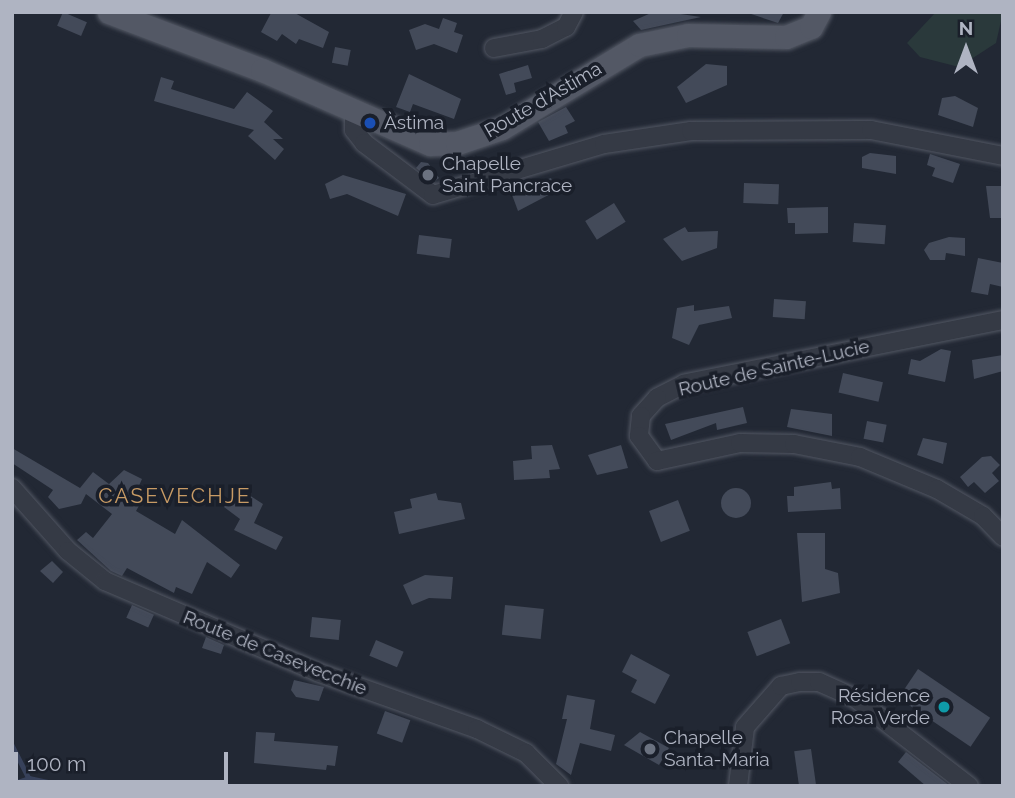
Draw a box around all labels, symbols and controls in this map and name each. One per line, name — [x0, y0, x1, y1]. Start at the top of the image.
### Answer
north arrow — [931, 14, 1001, 84]
text: N — [959, 17, 973, 39]
street label: Route d'Astima — [480, 57, 606, 143]
place label: Àstima — [384, 112, 444, 134]
marker: Àstima — [362, 115, 378, 131]
place label: Chapelle Saint Pancrace — [442, 153, 572, 197]
marker: Chapelle Saint Pancrace — [420, 167, 436, 183]
street label: Route de Sainte-Lucie — [676, 335, 872, 401]
district label: CASEVECHJE — [100, 483, 250, 509]
street label: Route de Casevecchie — [180, 606, 370, 700]
place label: Résidence Rosa Verde — [830, 685, 930, 729]
marker: Résidence Rosa Verde — [936, 699, 952, 715]
place label: Chapelle Santa-Maria — [664, 727, 770, 771]
scale bar — [18, 738, 231, 782]
marker: Chapelle Santa-Maria — [642, 741, 658, 757]
text: 100 m — [27, 751, 86, 776]

